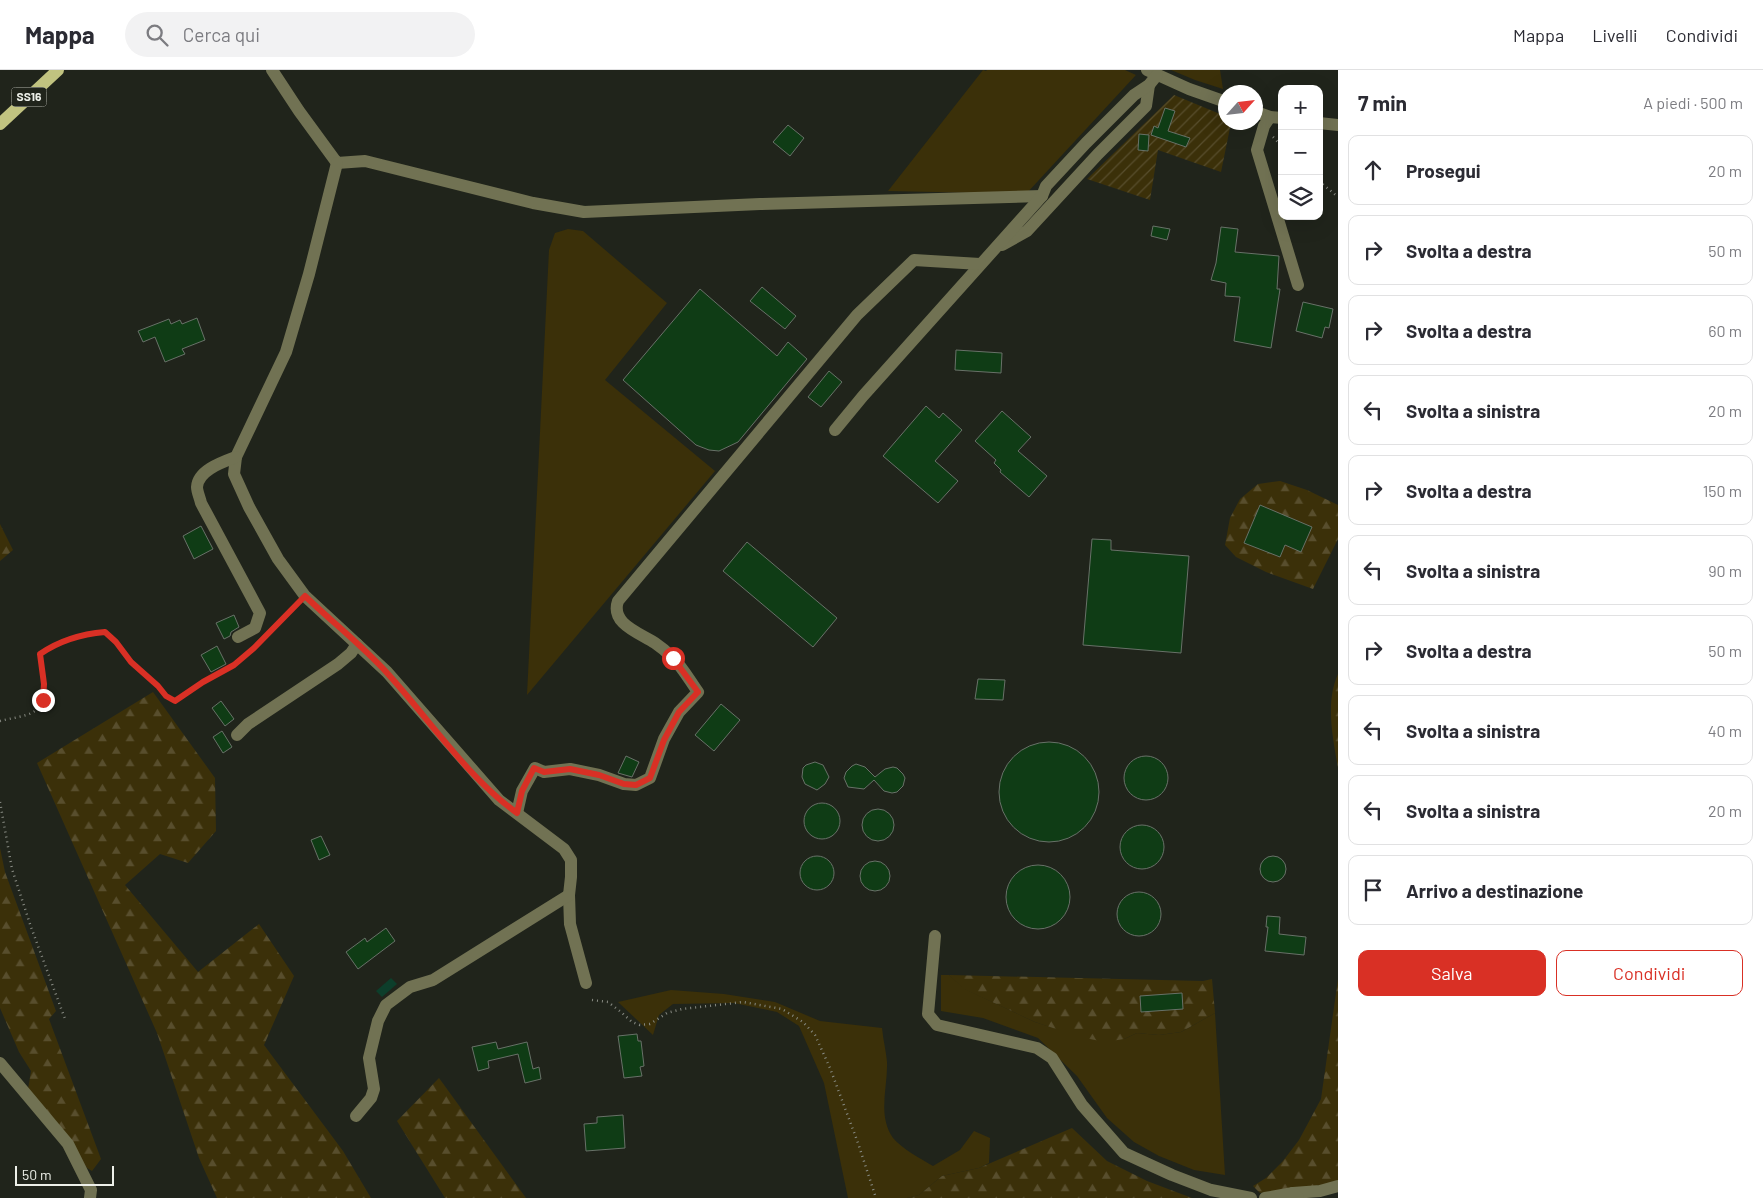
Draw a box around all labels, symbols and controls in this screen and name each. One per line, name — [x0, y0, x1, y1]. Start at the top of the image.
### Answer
search box — [125, 12, 475, 57]
text: Mappa — [25, 20, 95, 49]
icon: search — [143, 21, 171, 49]
text: Cerca qui — [183, 23, 260, 46]
text: Mappa — [1513, 24, 1564, 46]
text: Livelli — [1592, 24, 1638, 46]
text: Condividi — [1666, 24, 1738, 46]
north arrow — [1218, 85, 1263, 130]
map controls — [1278, 85, 1323, 220]
button: + — [1278, 85, 1323, 130]
road number: SS16 — [12, 88, 46, 106]
text: 7 min — [1358, 90, 1407, 115]
text: A piedi · 500 m — [1643, 93, 1743, 112]
button: − — [1278, 130, 1323, 175]
icon: ahead — [1359, 156, 1387, 184]
text: Prosegui — [1406, 159, 1481, 182]
text: 20 m — [1708, 161, 1742, 180]
button: layers — [1278, 175, 1323, 220]
icon: right — [1359, 236, 1387, 264]
text: Svolta a destra — [1406, 239, 1532, 262]
text: 50 m — [1708, 241, 1742, 260]
icon: right — [1359, 316, 1387, 344]
text: Svolta a destra — [1406, 319, 1532, 342]
text: 60 m — [1708, 321, 1742, 340]
icon: left — [1359, 396, 1387, 424]
text: Svolta a sinistra — [1406, 399, 1540, 422]
text: 20 m — [1708, 401, 1742, 420]
icon: right — [1359, 476, 1387, 504]
text: Svolta a destra — [1406, 479, 1532, 502]
text: 150 m — [1703, 481, 1742, 500]
icon: left — [1359, 556, 1387, 584]
text: Svolta a sinistra — [1406, 559, 1540, 582]
text: 90 m — [1708, 561, 1742, 580]
icon: right — [1359, 636, 1387, 664]
text: Svolta a destra — [1406, 639, 1532, 662]
text: 50 m — [1708, 641, 1742, 660]
route start — [662, 647, 685, 670]
route end — [32, 689, 55, 712]
icon: left — [1359, 716, 1387, 744]
text: Svolta a sinistra — [1406, 719, 1540, 742]
text: 40 m — [1708, 721, 1742, 740]
icon: left — [1359, 796, 1387, 824]
text: Svolta a sinistra — [1406, 799, 1540, 822]
text: 20 m — [1708, 801, 1742, 820]
icon: arrive — [1359, 876, 1387, 904]
text: Arrivo a destinazione — [1406, 879, 1584, 902]
button: Salva — [1358, 950, 1546, 996]
button: Condividi — [1556, 950, 1743, 996]
scale bar — [15, 1163, 114, 1186]
text: 50 m — [22, 1166, 51, 1183]

